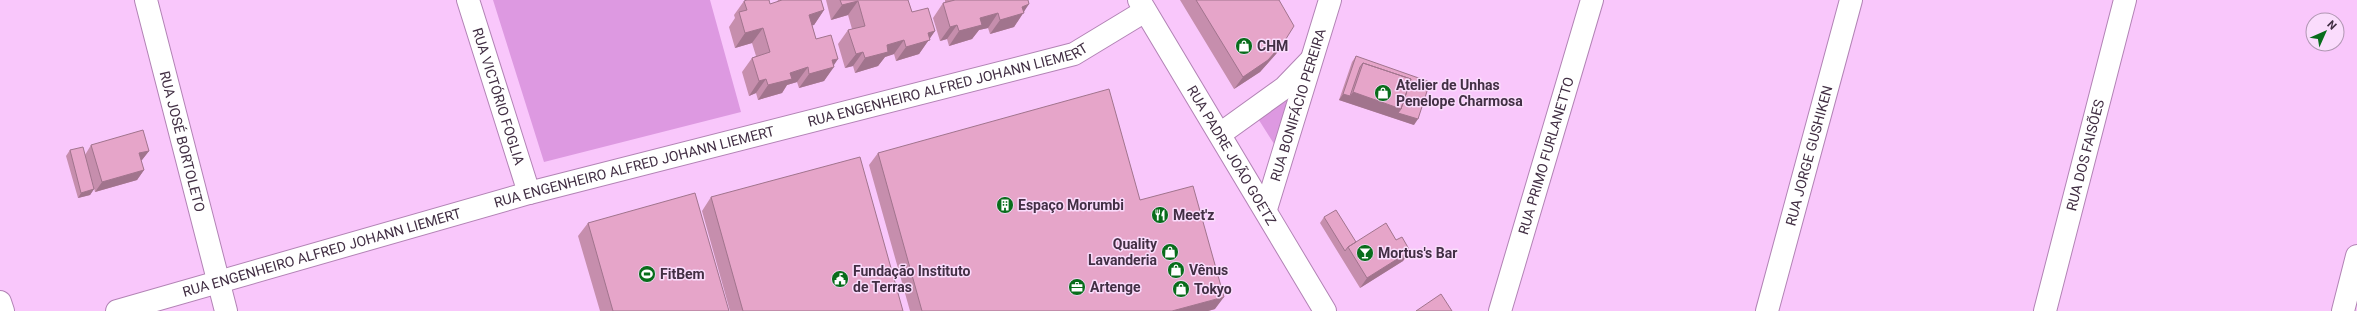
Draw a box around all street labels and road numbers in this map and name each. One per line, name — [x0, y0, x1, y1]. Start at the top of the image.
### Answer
street label: RUA VICTÓRIO FOGLIA — [469, 26, 528, 167]
street label: RUA BONIFÁCIO PEREIRA — [1267, 26, 1329, 183]
street label: RUA ENGENHEIRO ALFRED JOHANN LIEMERT — [806, 39, 1091, 130]
street label: RUA JOSÉ BORTOLETO — [157, 69, 208, 214]
street label: RUA PRIMO FURLANETTO — [1515, 75, 1577, 236]
street label: RUA PADRE JOÃO GOETZ — [1184, 83, 1280, 228]
street label: RUA JORGE GUSHIKEN — [1782, 84, 1836, 228]
street label: RUA DOS FAISÕES — [2063, 98, 2107, 213]
street label: RUA ENGENHEIRO ALFRED JOHANN LIEMERT — [492, 123, 777, 211]
street label: RUA ENGENHEIRO ALFRED JOHANN LIEMERT — [181, 205, 464, 300]

